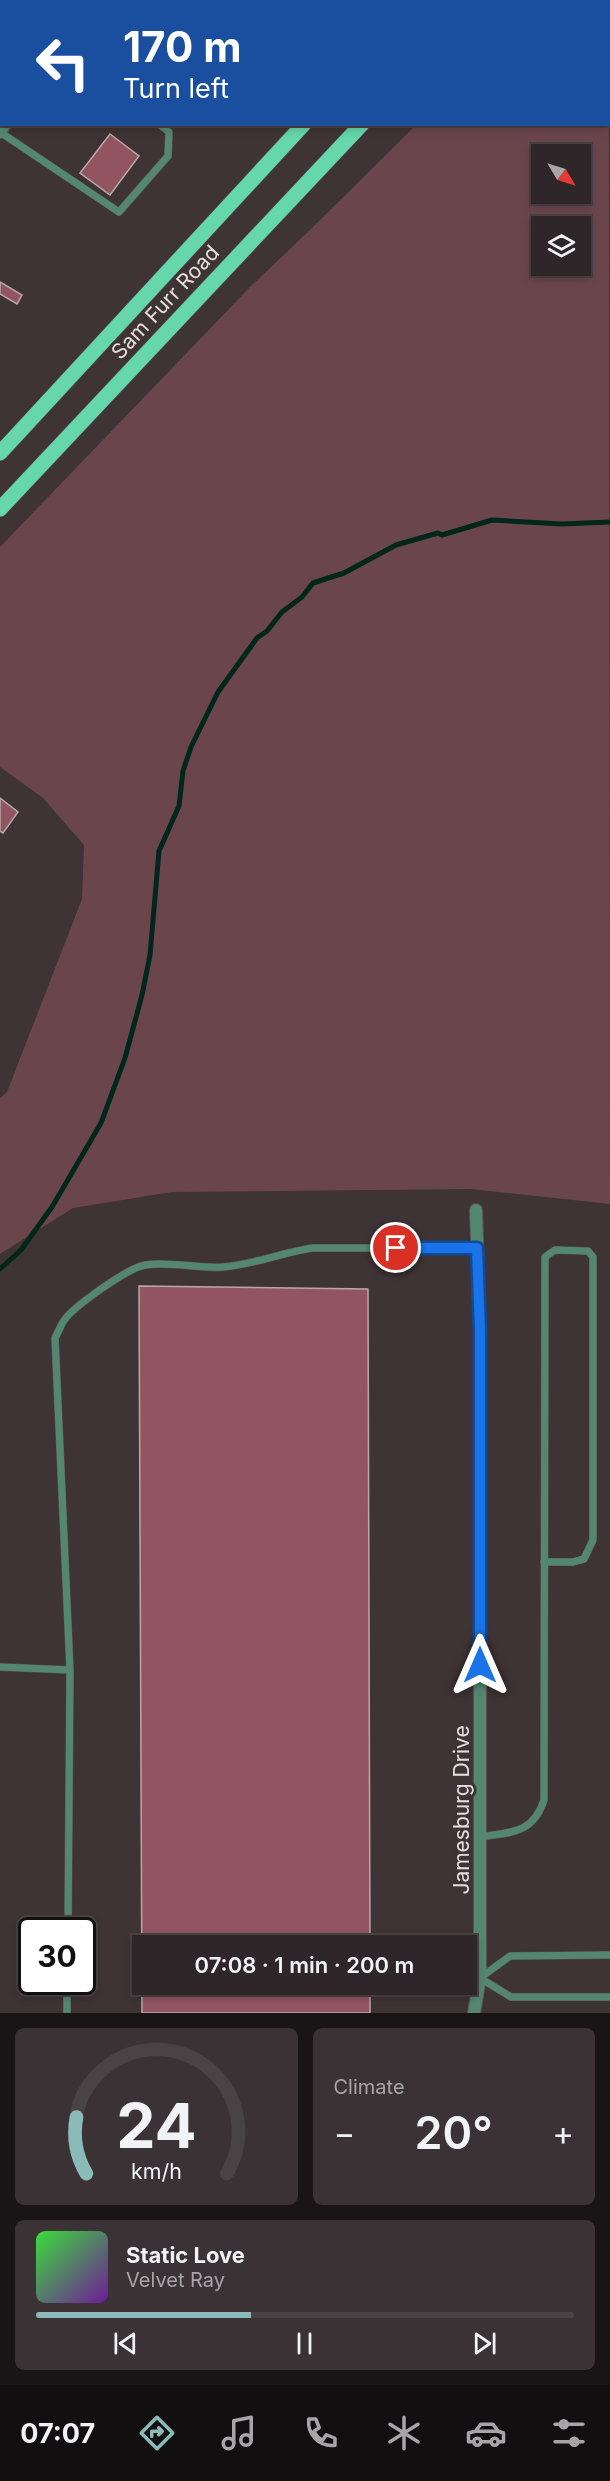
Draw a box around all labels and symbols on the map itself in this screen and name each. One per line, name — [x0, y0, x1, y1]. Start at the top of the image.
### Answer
north arrow — [531, 144, 591, 204]
street label: Sam Furr Road — [106, 240, 224, 364]
pin — [370, 1222, 421, 1273]
position arrow — [448, 1633, 512, 1697]
street label: Jamesburg Drive — [449, 1725, 474, 1895]
speed limit sign: 30 — [18, 1917, 96, 1995]

